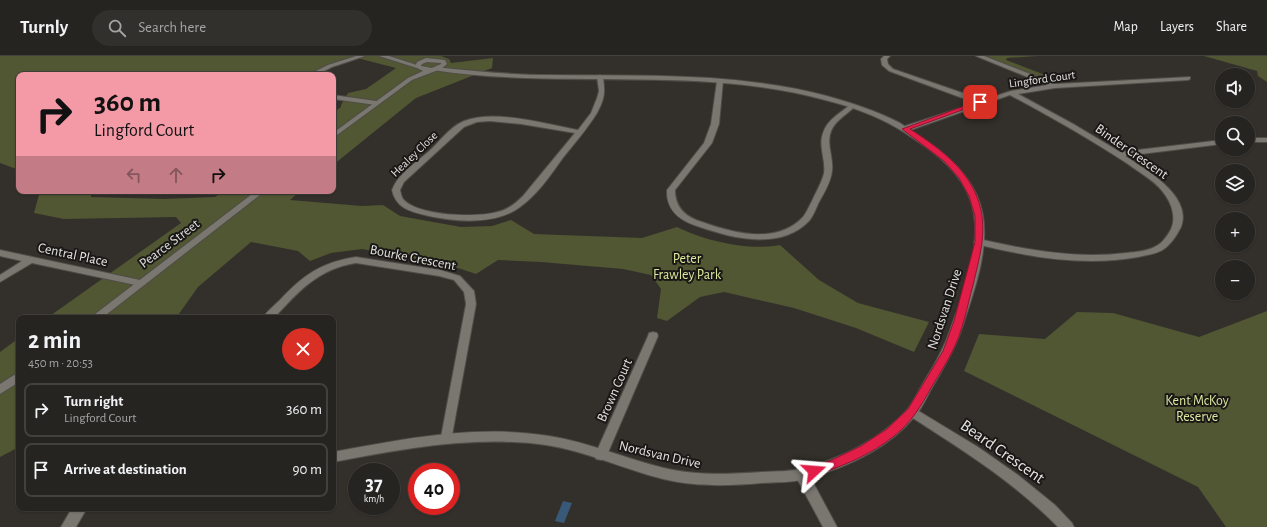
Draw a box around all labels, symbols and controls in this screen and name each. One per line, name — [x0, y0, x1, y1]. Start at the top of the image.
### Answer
search box — [92, 10, 372, 46]
icon: search — [106, 17, 128, 39]
text: Turnly — [20, 18, 68, 37]
text: Search here — [138, 20, 206, 35]
text: Map — [1113, 20, 1138, 34]
text: Layers — [1160, 20, 1194, 34]
text: Share — [1216, 20, 1247, 34]
street label: Lingford Court — [1008, 68, 1076, 90]
map controls — [1215, 68, 1255, 300]
button: sound — [1215, 68, 1255, 108]
pin — [963, 85, 997, 119]
icon: right — [28, 88, 80, 140]
text: 360 m — [94, 89, 161, 117]
icon: arrive — [969, 91, 991, 113]
button: search — [1215, 116, 1255, 156]
text: Lingford Court — [94, 122, 194, 140]
street label: Binder Crescent — [1092, 122, 1171, 182]
street label: Healey Close — [388, 129, 440, 180]
icon: left — [123, 164, 145, 186]
icon: ahead — [165, 164, 187, 186]
icon: right — [207, 164, 229, 186]
button: layers — [1215, 164, 1255, 204]
button: + — [1215, 212, 1255, 252]
street label: Pearce Street — [137, 216, 203, 271]
street label: Central Place — [37, 241, 109, 269]
street label: Bourke Crescent — [369, 243, 458, 273]
park label: Peter Frawley Park — [653, 252, 722, 282]
button: − — [1215, 260, 1255, 300]
street label: Nordsvan Drive — [925, 267, 965, 351]
button: close — [282, 328, 324, 370]
text: 2 min — [28, 329, 81, 353]
street label: Brown Court — [595, 356, 635, 424]
text: 450 m · 20:53 — [28, 357, 93, 370]
text: Turn right — [64, 394, 123, 409]
park label: Kent McKoy Reserve — [1165, 394, 1229, 424]
icon: right — [30, 399, 52, 421]
text: 360 m — [286, 402, 322, 417]
text: Lingford Court — [64, 412, 136, 425]
street label: Beard Crescent — [958, 416, 1048, 487]
street label: Nordsvan Drive — [617, 439, 702, 471]
position arrow — [793, 450, 835, 492]
icon: arrive — [30, 459, 52, 481]
text: Arrive at destination — [64, 462, 187, 477]
text: 90 m — [293, 462, 322, 477]
speed limit sign: 40 — [408, 463, 460, 515]
text: 37 — [365, 474, 383, 494]
text: km/h — [364, 494, 384, 504]

